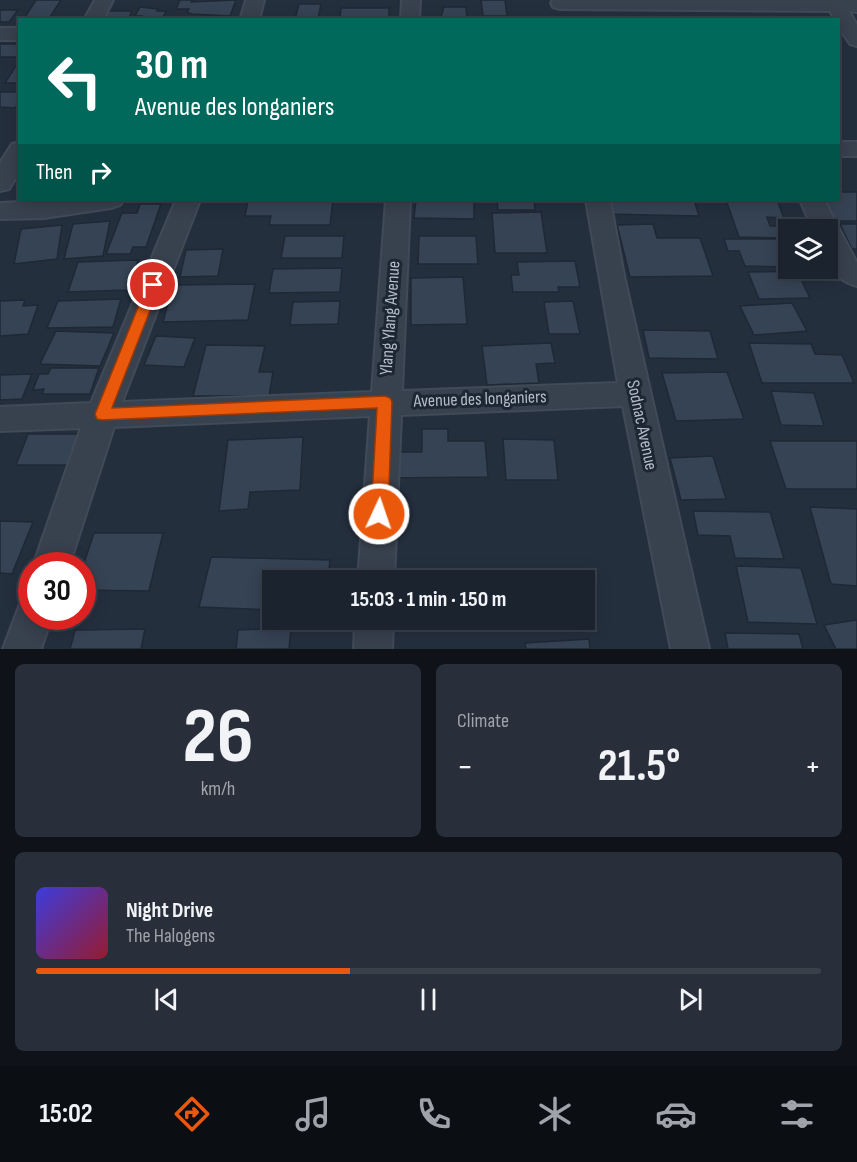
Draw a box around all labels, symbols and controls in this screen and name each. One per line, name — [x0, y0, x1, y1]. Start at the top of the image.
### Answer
text: 30 m — [135, 40, 208, 91]
icon: left — [36, 42, 114, 120]
text: Avenue des longaniers — [135, 91, 334, 123]
icon: right — [84, 156, 117, 189]
text: Then — [36, 159, 72, 186]
map controls — [778, 219, 838, 279]
button: layers — [778, 219, 838, 279]
pin — [127, 259, 178, 310]
street label: Ylang Ylang Avenue — [376, 260, 404, 376]
icon: arrive — [136, 268, 169, 301]
street label: Sodnac Avenue — [622, 378, 662, 472]
street label: Avenue des longaniers — [412, 386, 547, 412]
position arrow — [347, 482, 411, 546]
speed limit sign: 30 — [18, 552, 96, 630]
text: 15:03 · 1 min · 150 m — [351, 586, 506, 613]
text: 26 — [183, 691, 253, 784]
text: Climate — [457, 709, 509, 733]
text: 21.5° — [598, 739, 680, 794]
text: − — [457, 747, 473, 787]
text: + — [805, 747, 821, 787]
text: km/h — [201, 777, 235, 801]
text: Night Drive — [126, 897, 213, 924]
text: The Halogens — [126, 924, 215, 948]
icon: previous — [150, 983, 183, 1016]
icon: pause — [412, 983, 445, 1016]
icon: next — [674, 983, 707, 1016]
icon: directions — [171, 1093, 213, 1135]
icon: music — [292, 1093, 334, 1135]
icon: phone — [413, 1093, 455, 1135]
icon: climate — [534, 1093, 576, 1135]
icon: car — [655, 1093, 697, 1135]
icon: filters — [776, 1093, 818, 1135]
text: 15:02 — [39, 1098, 93, 1130]

